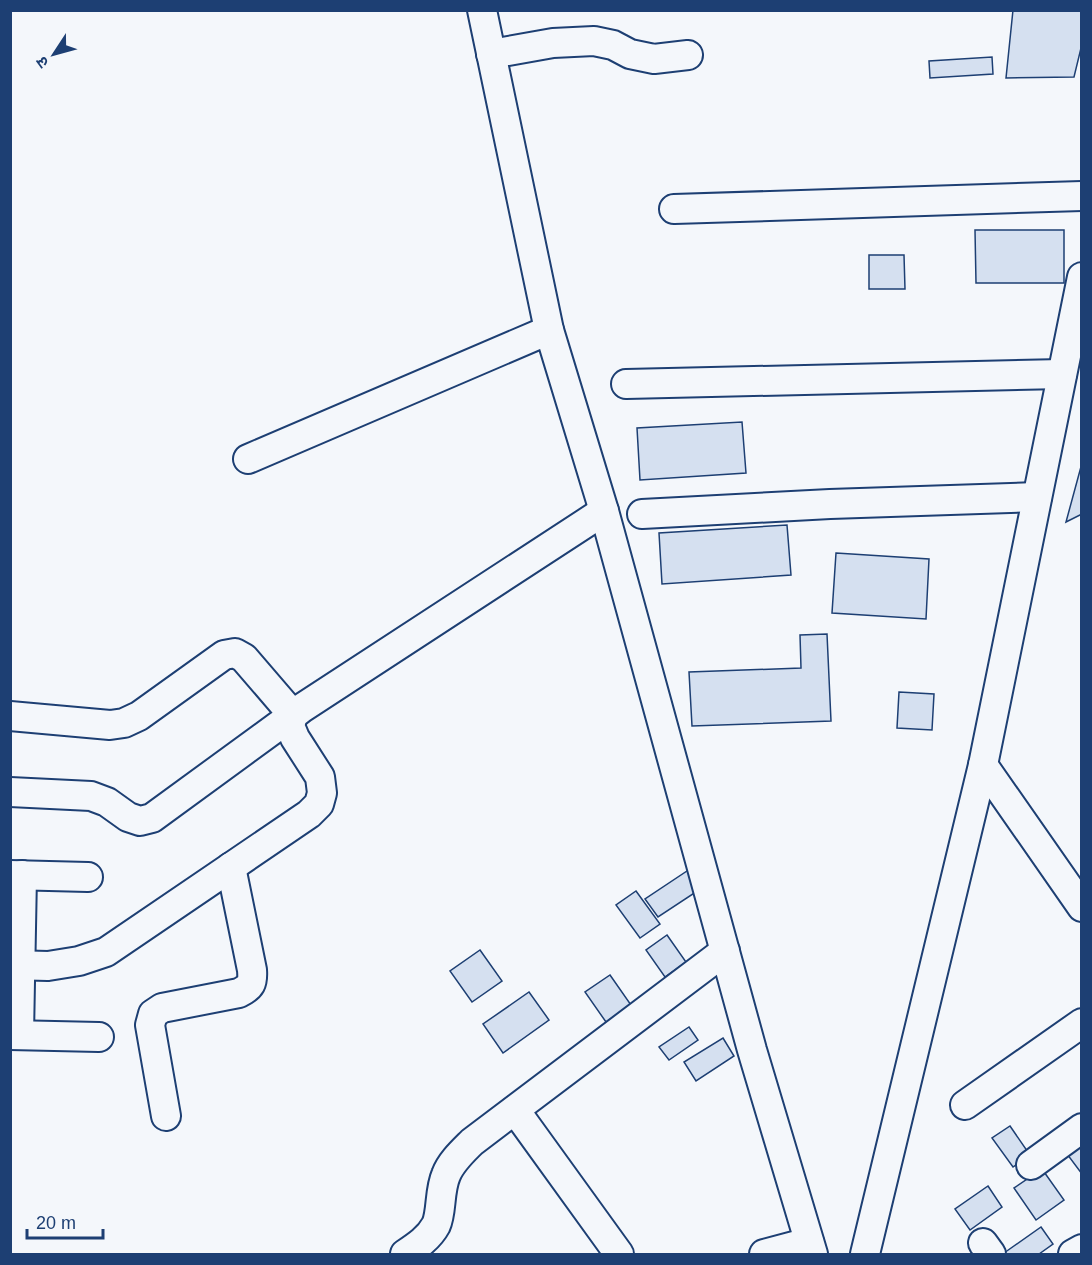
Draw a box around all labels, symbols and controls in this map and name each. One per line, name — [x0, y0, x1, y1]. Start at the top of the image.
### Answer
north arrow — [24, 24, 84, 84]
text: उ — [32, 53, 52, 71]
scale bar — [27, 1202, 104, 1240]
text: 20 m — [36, 1213, 76, 1233]

